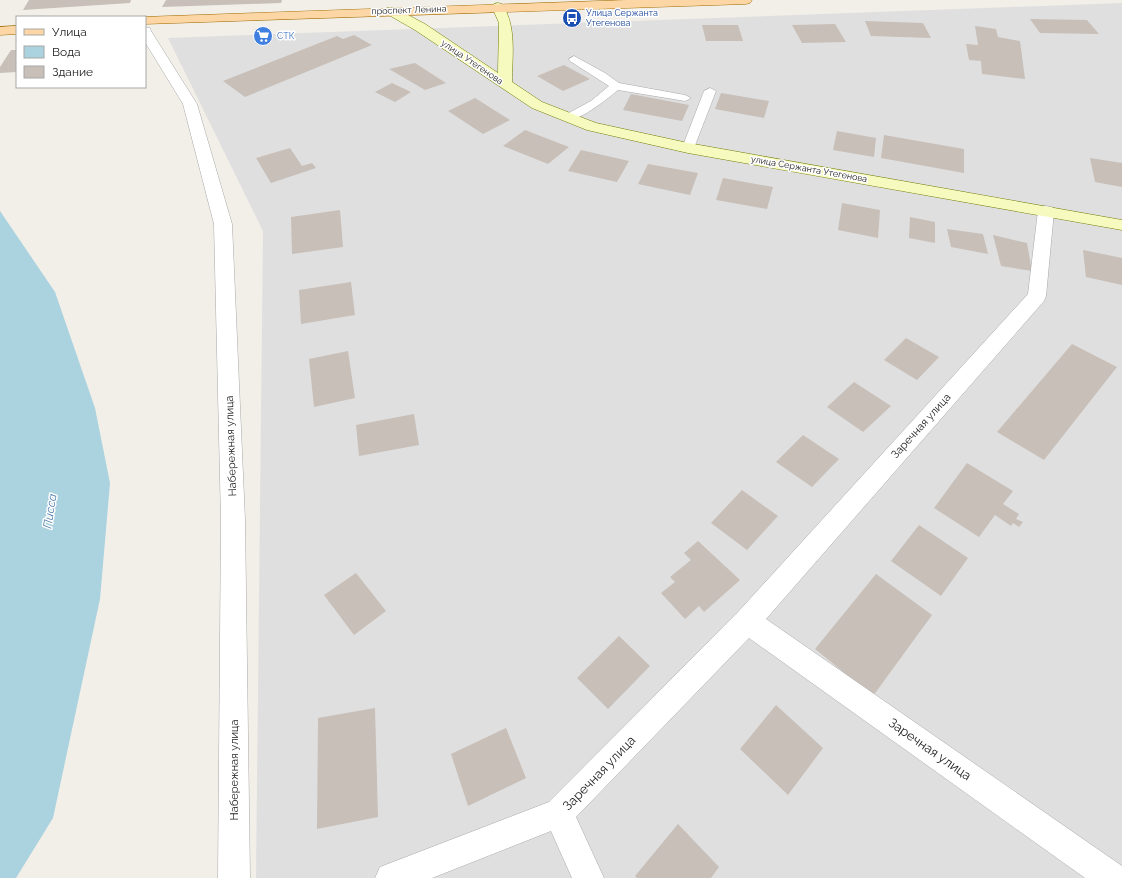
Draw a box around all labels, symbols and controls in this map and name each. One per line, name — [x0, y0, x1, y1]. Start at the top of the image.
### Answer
street label: проспект Ленина — [371, 4, 447, 16]
bus stop icon: Улица Сержанта Утегенова — [561, 7, 583, 29]
place label: Улица Сержанта Утегенова — [586, 8, 658, 28]
legend — [16, 16, 146, 88]
text: Улица — [52, 25, 87, 39]
supermarket icon: СТК — [252, 25, 274, 47]
place label: СТК — [277, 31, 295, 41]
street label: улица Утегенова — [439, 38, 505, 86]
text: Вода — [52, 45, 81, 59]
text: Здание — [52, 65, 93, 79]
street label: улица Сержанта Утегенова — [750, 154, 868, 184]
street label: Заречная улица — [889, 391, 953, 461]
street label: Набережная улица — [223, 395, 239, 497]
water label: Писса — [40, 493, 60, 529]
street label: Заречная улица — [886, 715, 974, 783]
street label: Набережная улица — [228, 720, 241, 820]
street label: Заречная улица — [560, 733, 638, 813]

